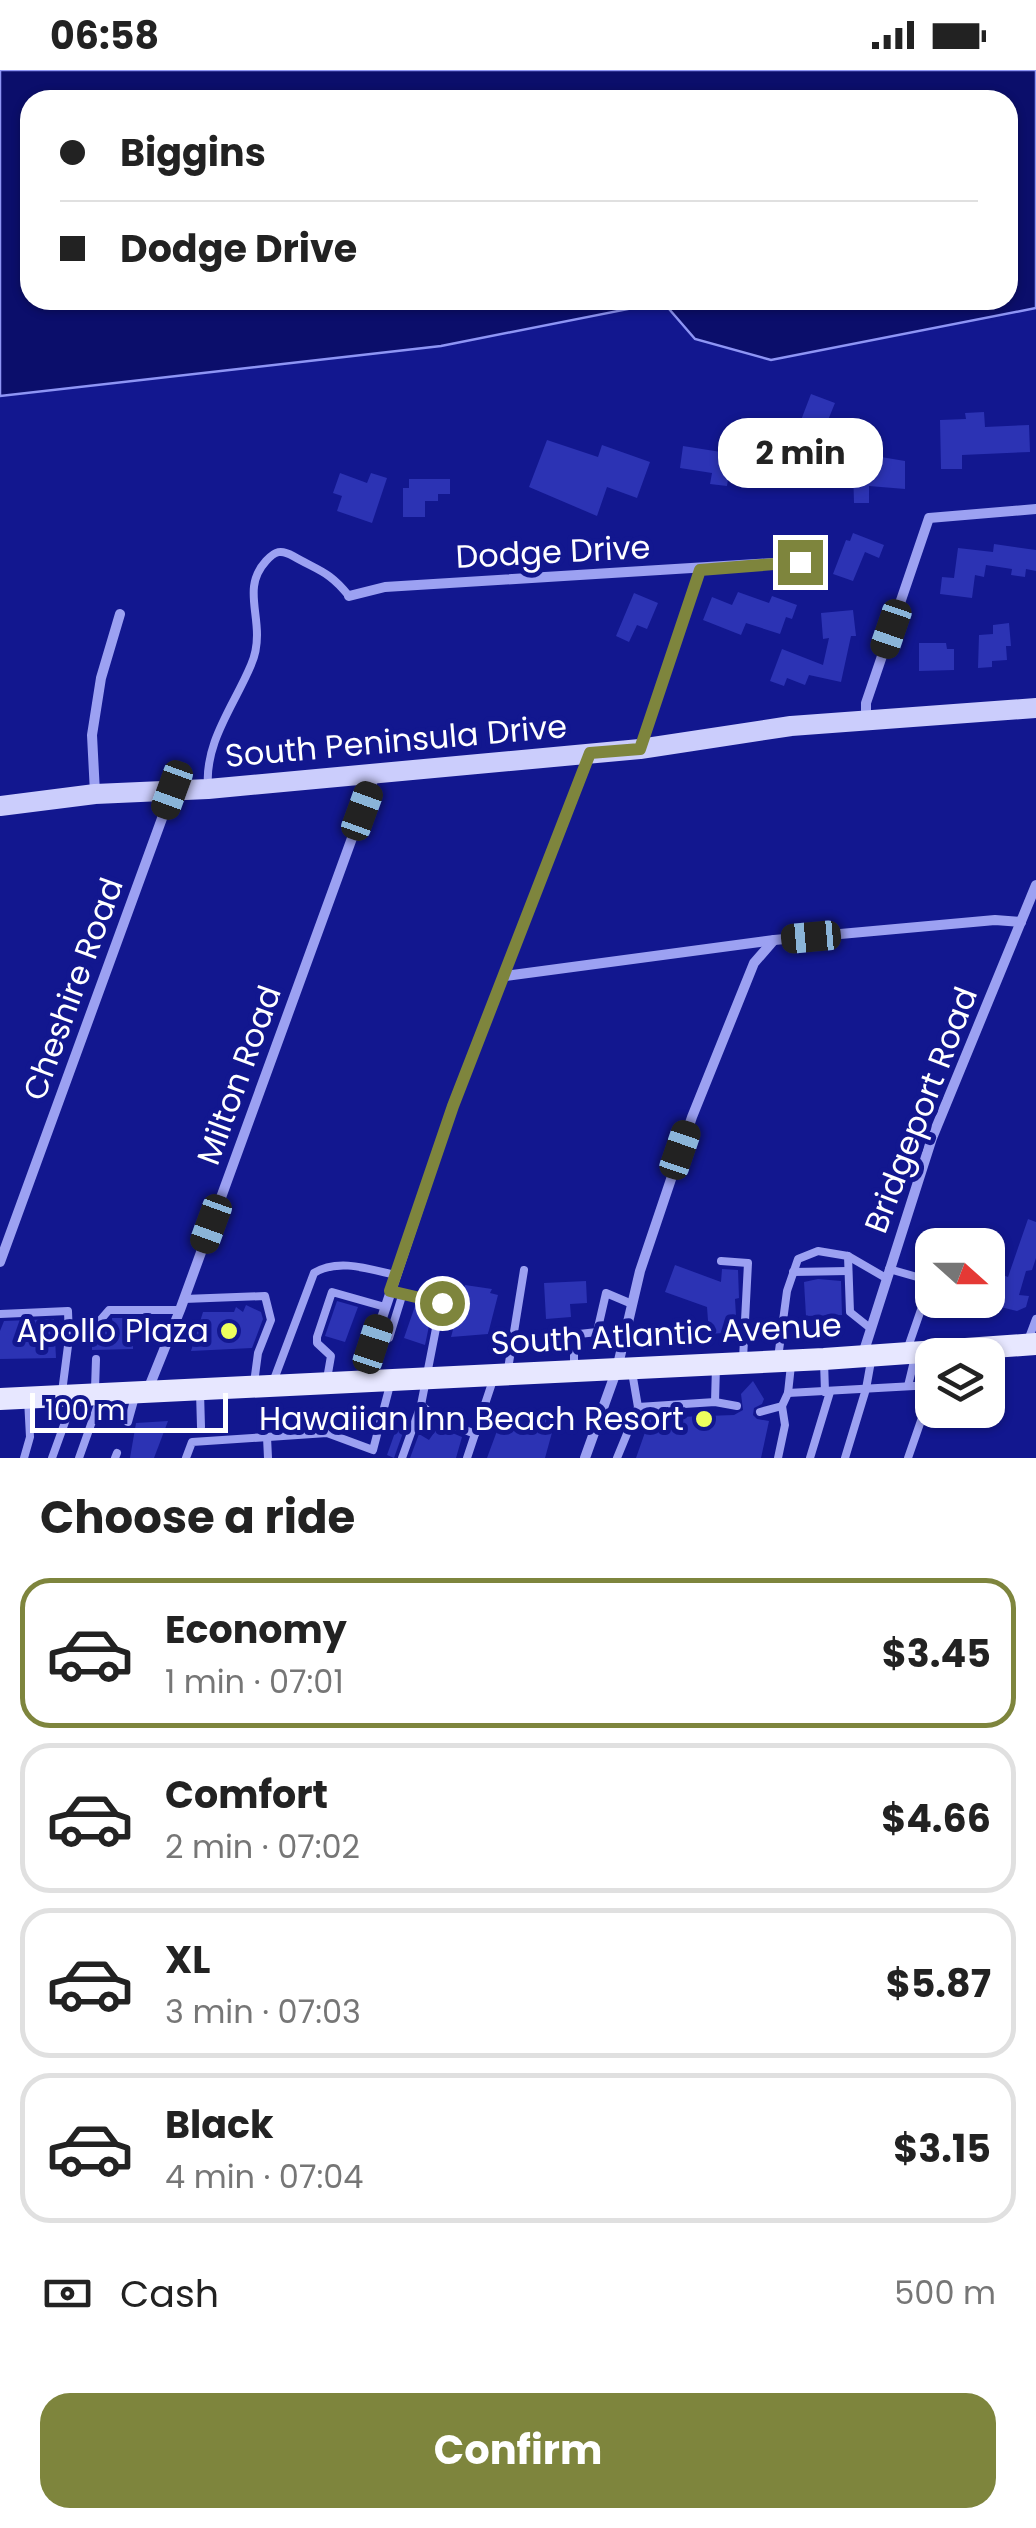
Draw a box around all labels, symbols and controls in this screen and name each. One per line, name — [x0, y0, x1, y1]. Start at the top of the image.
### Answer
text: 06:58 — [50, 9, 159, 62]
text: Biggins — [120, 126, 266, 179]
text: Dodge Drive — [120, 222, 357, 275]
callout: 2 min — [718, 417, 882, 487]
text: 2 min — [756, 430, 845, 475]
street label: Dodge Drive — [454, 524, 652, 579]
route end — [778, 540, 823, 585]
car — [867, 596, 915, 662]
street label: South Peninsula Drive — [223, 703, 569, 778]
car — [148, 757, 196, 823]
car — [338, 778, 386, 844]
street label: Cheshire Road — [11, 871, 134, 1106]
car — [780, 919, 842, 955]
street label: Milton Road — [185, 979, 292, 1171]
street label: Bridgeport Road — [853, 980, 988, 1239]
car — [656, 1117, 704, 1183]
car — [187, 1191, 235, 1257]
north arrow — [915, 1228, 1005, 1318]
map controls — [915, 1228, 1005, 1428]
route start — [420, 1281, 465, 1326]
street label: South Atlantic Avenue — [489, 1302, 843, 1365]
place label: Apollo Plaza — [16, 1308, 209, 1353]
car — [349, 1311, 397, 1377]
marker: Apollo Plaza — [218, 1320, 240, 1342]
button: layers — [915, 1338, 1005, 1428]
scale bar — [30, 1388, 228, 1432]
text: 100 m — [45, 1391, 125, 1430]
place label: Hawaiian Inn Beach Resort — [259, 1396, 684, 1441]
marker: Hawaiian Inn Beach Resort — [693, 1408, 715, 1430]
text: Choose a ride — [40, 1486, 355, 1549]
text: Economy — [165, 1603, 347, 1656]
icon: car — [45, 1608, 135, 1698]
text: $3.45 — [882, 1627, 991, 1680]
text: 1 min · 07:01 — [165, 1659, 344, 1704]
text: Comfort — [165, 1768, 328, 1821]
icon: car — [45, 1773, 135, 1863]
text: $4.66 — [881, 1792, 991, 1845]
text: 2 min · 07:02 — [165, 1824, 360, 1869]
text: XL — [165, 1933, 210, 1986]
icon: car — [45, 1938, 135, 2028]
text: $5.87 — [886, 1957, 991, 2010]
text: 3 min · 07:03 — [165, 1989, 361, 2034]
text: Black — [165, 2098, 274, 2151]
icon: car — [45, 2103, 135, 2193]
text: $3.15 — [893, 2122, 991, 2175]
text: 4 min · 07:04 — [165, 2154, 363, 2199]
icon: cash — [40, 2266, 95, 2321]
text: Cash — [120, 2267, 219, 2320]
text: 500 m — [894, 2270, 996, 2315]
button: Confirm — [40, 2393, 996, 2508]

